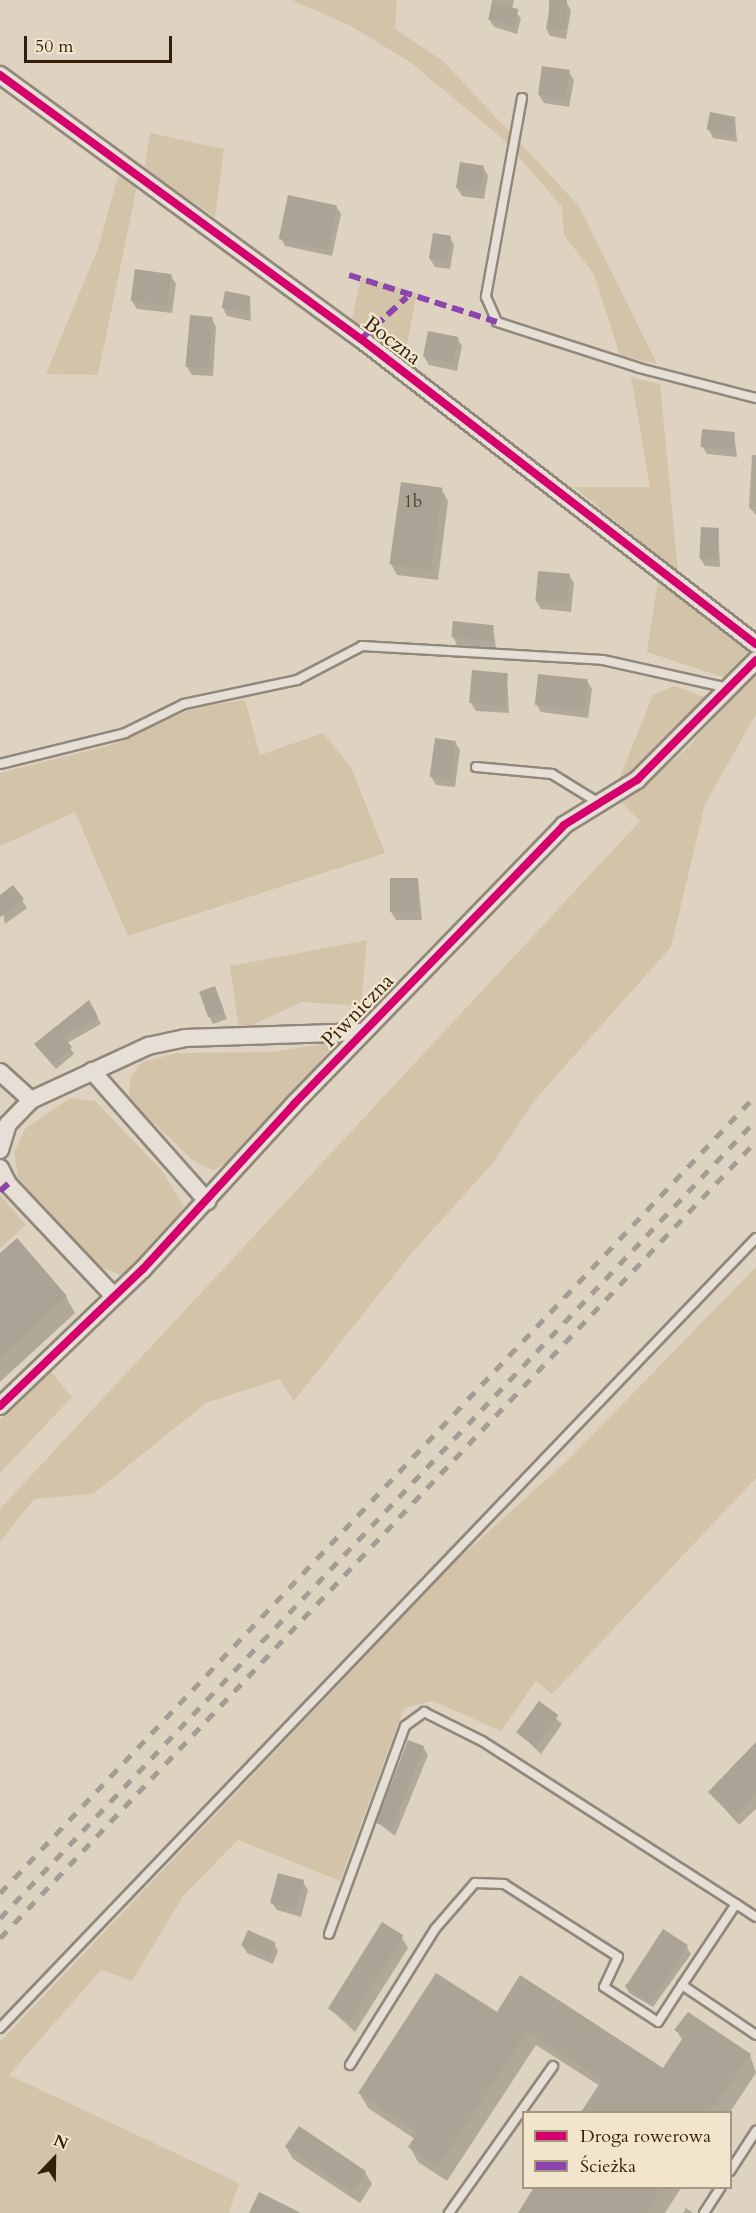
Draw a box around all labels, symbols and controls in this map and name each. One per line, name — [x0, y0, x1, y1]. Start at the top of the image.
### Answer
scale bar — [27, 24, 176, 62]
text: 50 m — [35, 34, 74, 59]
street label: Boczna — [358, 311, 426, 371]
house number: 1b — [404, 491, 422, 513]
street label: Piwniczna — [317, 969, 399, 1053]
legend — [522, 2111, 732, 2189]
text: Droga rowerowa — [580, 2124, 711, 2149]
north arrow — [24, 2129, 84, 2189]
text: N — [50, 2130, 71, 2155]
text: Ścieżka — [580, 2154, 636, 2179]

